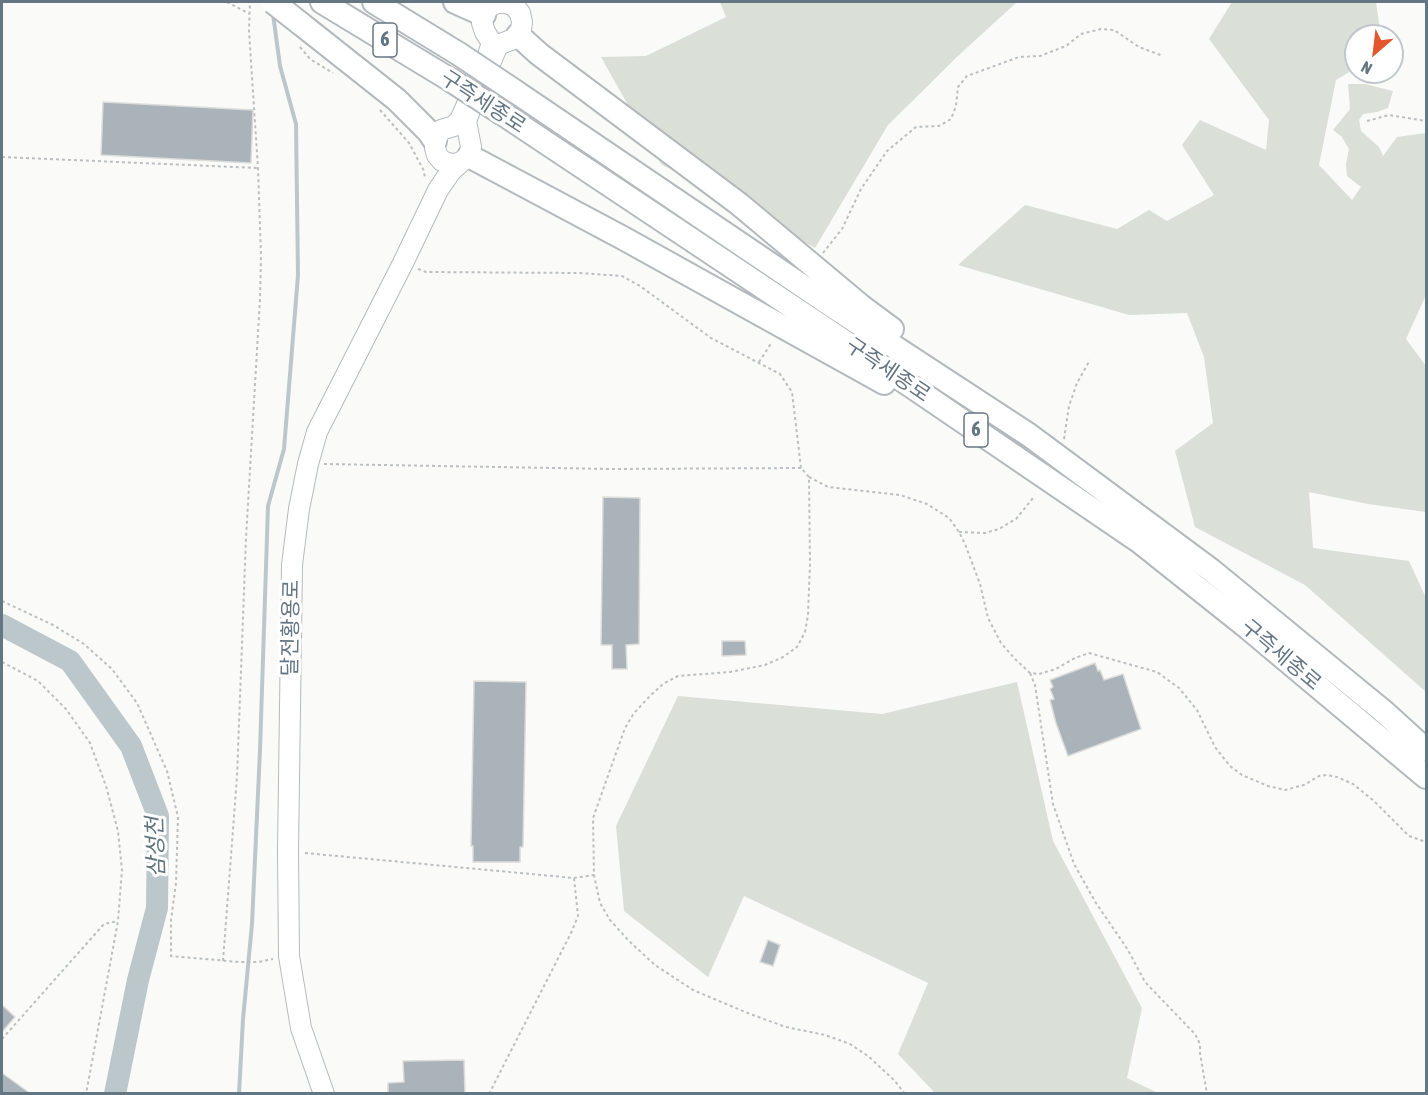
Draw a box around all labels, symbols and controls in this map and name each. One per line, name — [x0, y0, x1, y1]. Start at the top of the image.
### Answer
road number: 6 — [373, 23, 397, 57]
north arrow — [1344, 24, 1404, 84]
text: N — [1358, 58, 1375, 78]
street label: 구즉세종로 — [436, 65, 530, 139]
street label: 구즉세종로 — [841, 333, 935, 407]
road number: 6 — [964, 413, 988, 447]
street label: 달전황용로 — [278, 579, 304, 677]
street label: 구즉세종로 — [1236, 614, 1326, 696]
water label: 삼성천 — [142, 816, 170, 878]

